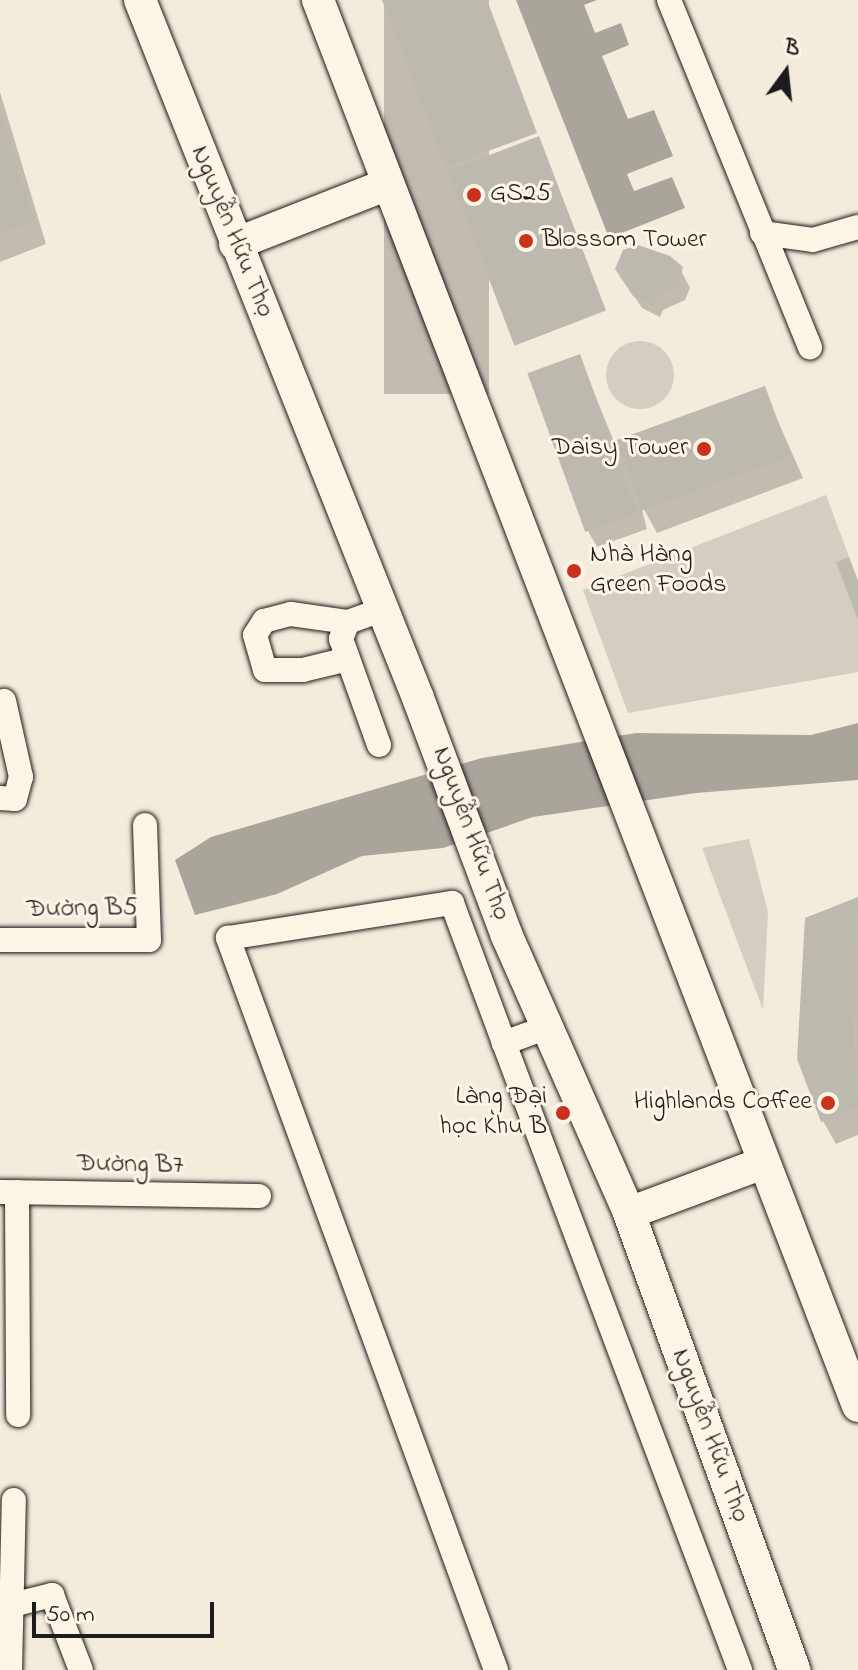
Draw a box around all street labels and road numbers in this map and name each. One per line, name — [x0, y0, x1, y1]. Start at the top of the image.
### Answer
street label: Nguyễn Hữu Thọ — [182, 142, 280, 322]
street label: Nguyễn Hữu Thọ — [424, 743, 516, 925]
street label: Đường B5 — [26, 893, 138, 927]
street label: Đường B7 — [76, 1149, 184, 1183]
street label: Nguyễn Hữu Thọ — [663, 1345, 755, 1527]

